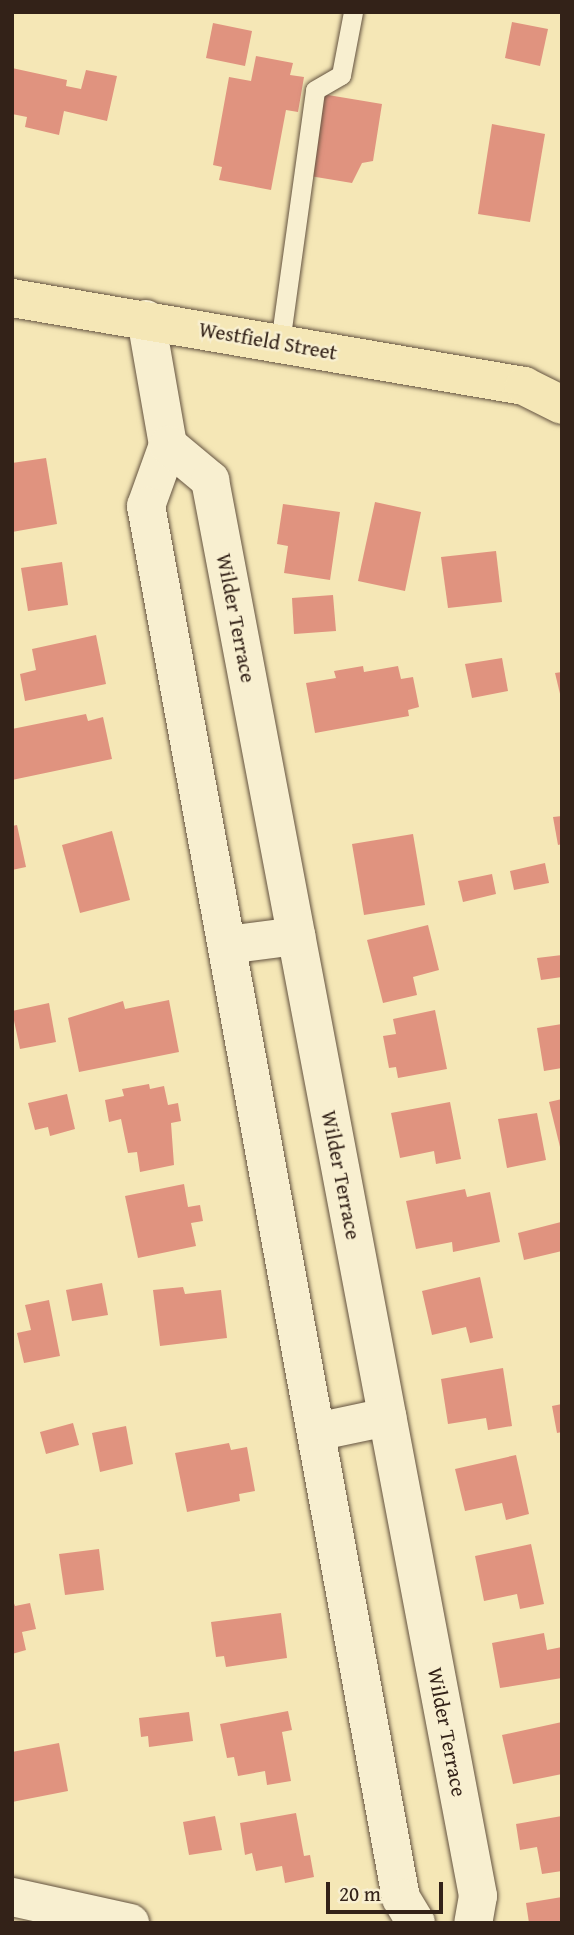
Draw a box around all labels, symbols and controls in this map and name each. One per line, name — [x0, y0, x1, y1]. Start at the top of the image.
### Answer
street label: Westfield Street — [197, 316, 339, 366]
street label: Wilder Terrace — [211, 551, 261, 685]
street label: Wilder Terrace — [316, 1108, 366, 1242]
street label: Wilder Terrace — [422, 1665, 472, 1799]
scale bar — [329, 1868, 446, 1912]
text: 20 m — [339, 1878, 381, 1909]

